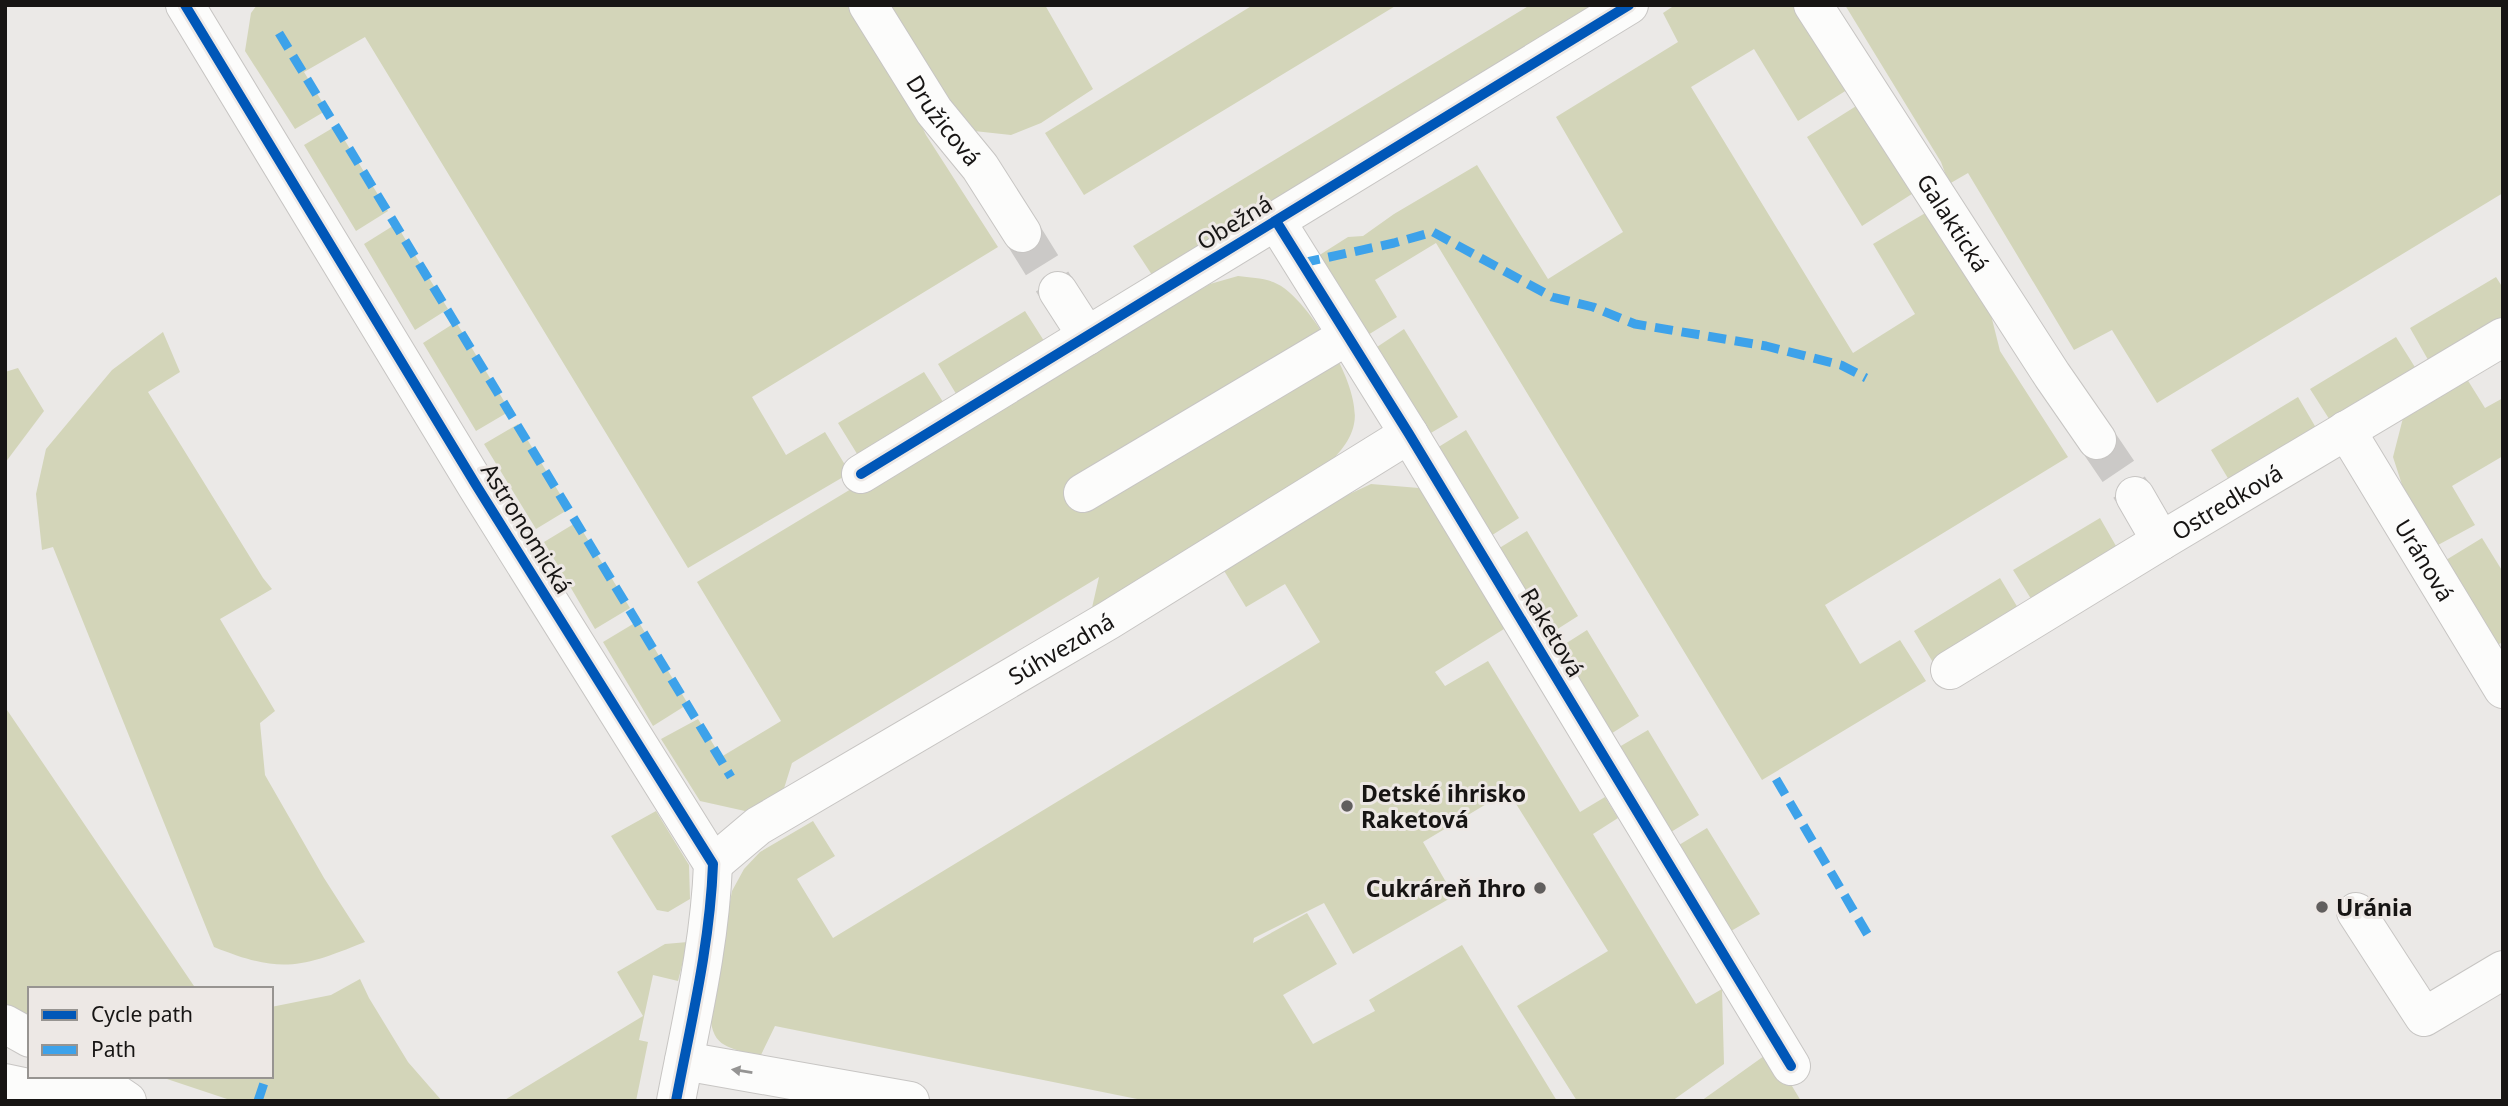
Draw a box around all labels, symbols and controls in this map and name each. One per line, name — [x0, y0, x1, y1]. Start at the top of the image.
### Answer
street label: Družicová — [899, 69, 988, 172]
street label: Galaktická — [1910, 167, 1997, 278]
street label: Obežná — [1190, 187, 1278, 257]
street label: Astronomická — [474, 456, 580, 600]
street label: Ostredková — [2165, 456, 2288, 547]
street label: Uránová — [2388, 513, 2462, 607]
street label: Raketová — [1514, 581, 1592, 683]
street label: Súhvezdná — [1002, 605, 1120, 692]
place label: Detské ihrisko Raketová — [1361, 777, 1526, 835]
marker: Detské ihrisko Raketová — [1339, 798, 1355, 814]
place label: Cukráreň Ihro — [1366, 872, 1526, 904]
marker: Cukráreň Ihro — [1532, 880, 1548, 896]
place label: Uránia — [2336, 891, 2413, 923]
marker: Uránia — [2314, 899, 2330, 915]
legend — [28, 987, 273, 1078]
text: Cycle path — [91, 1000, 193, 1028]
text: Path — [91, 1035, 136, 1063]
one-way arrow — [731, 1065, 753, 1076]

